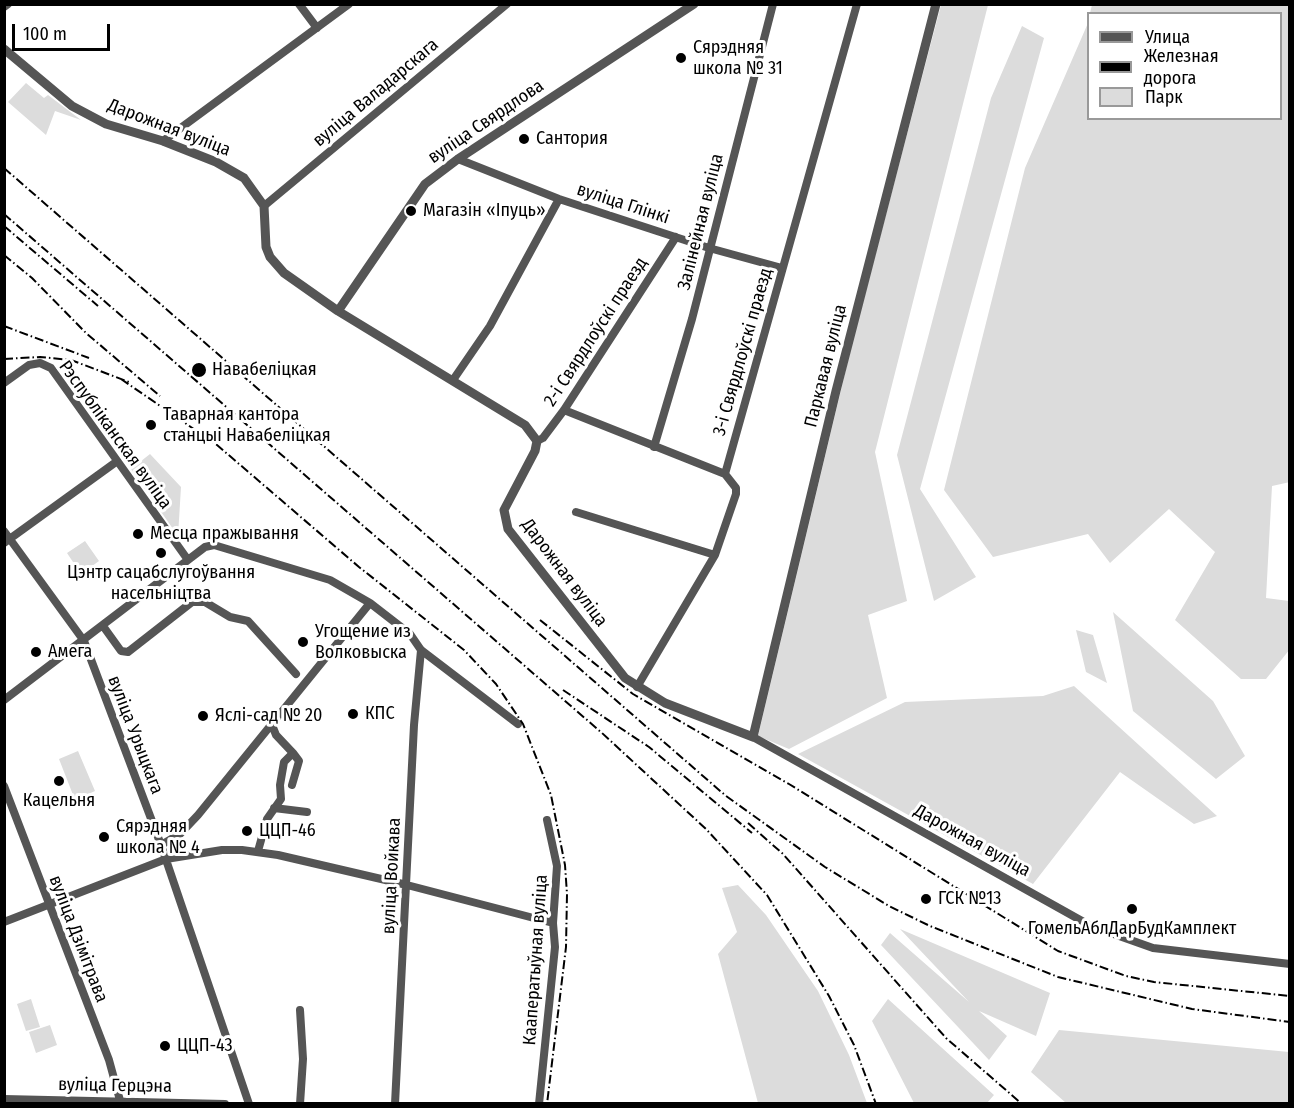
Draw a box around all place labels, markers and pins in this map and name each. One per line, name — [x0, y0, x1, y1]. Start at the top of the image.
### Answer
place label: Сярэдняя школа № 31 — [693, 37, 783, 80]
marker: Сярэдняя школа № 31 — [674, 51, 688, 65]
place label: Сантория — [536, 128, 608, 150]
marker: Сантория — [517, 132, 531, 146]
place label: Магазін «Іпуць» — [423, 200, 546, 222]
marker: Магазін «Іпуць» — [404, 204, 418, 218]
place label: Навабеліцкая — [212, 359, 317, 381]
marker: Навабеліцкая — [190, 361, 208, 379]
place label: Таварная кантора станцыі Навабеліцкая — [163, 404, 331, 446]
marker: Таварная кантора станцыі Навабеліцкая — [144, 418, 158, 432]
place label: Месца пражывання — [150, 523, 299, 545]
marker: Месца пражывання — [131, 527, 145, 541]
marker: Цэнтр сацабслугоўвання насельніцтва — [154, 546, 168, 560]
place label: Цэнтр сацабслугоўвання насельніцтва — [67, 562, 255, 604]
place label: Угощение из Волковыска — [315, 621, 411, 664]
marker: Угощение из Волковыска — [296, 635, 310, 649]
place label: Амега — [48, 641, 92, 663]
marker: Амега — [29, 645, 43, 659]
place label: КПС — [365, 703, 395, 725]
place label: Яслі-сад № 20 — [215, 705, 322, 727]
marker: КПС — [346, 707, 360, 721]
marker: Яслі-сад № 20 — [196, 709, 210, 723]
marker: Кацельня — [52, 774, 66, 788]
place label: Кацельня — [23, 790, 95, 812]
place label: Сярэдняя школа № 4 — [116, 816, 200, 858]
place label: ЦЦП-46 — [259, 820, 316, 842]
marker: ЦЦП-46 — [240, 824, 254, 838]
marker: Сярэдняя школа № 4 — [97, 830, 111, 844]
place label: ГСК №13 — [938, 888, 1001, 910]
marker: ГСК №13 — [919, 892, 933, 906]
marker: ГомельАблДарБудКамплект — [1125, 902, 1139, 916]
place label: ГомельАблДарБудКамплект — [1028, 918, 1236, 940]
place label: ЦЦП-43 — [177, 1035, 233, 1057]
marker: ЦЦП-43 — [158, 1039, 172, 1053]

